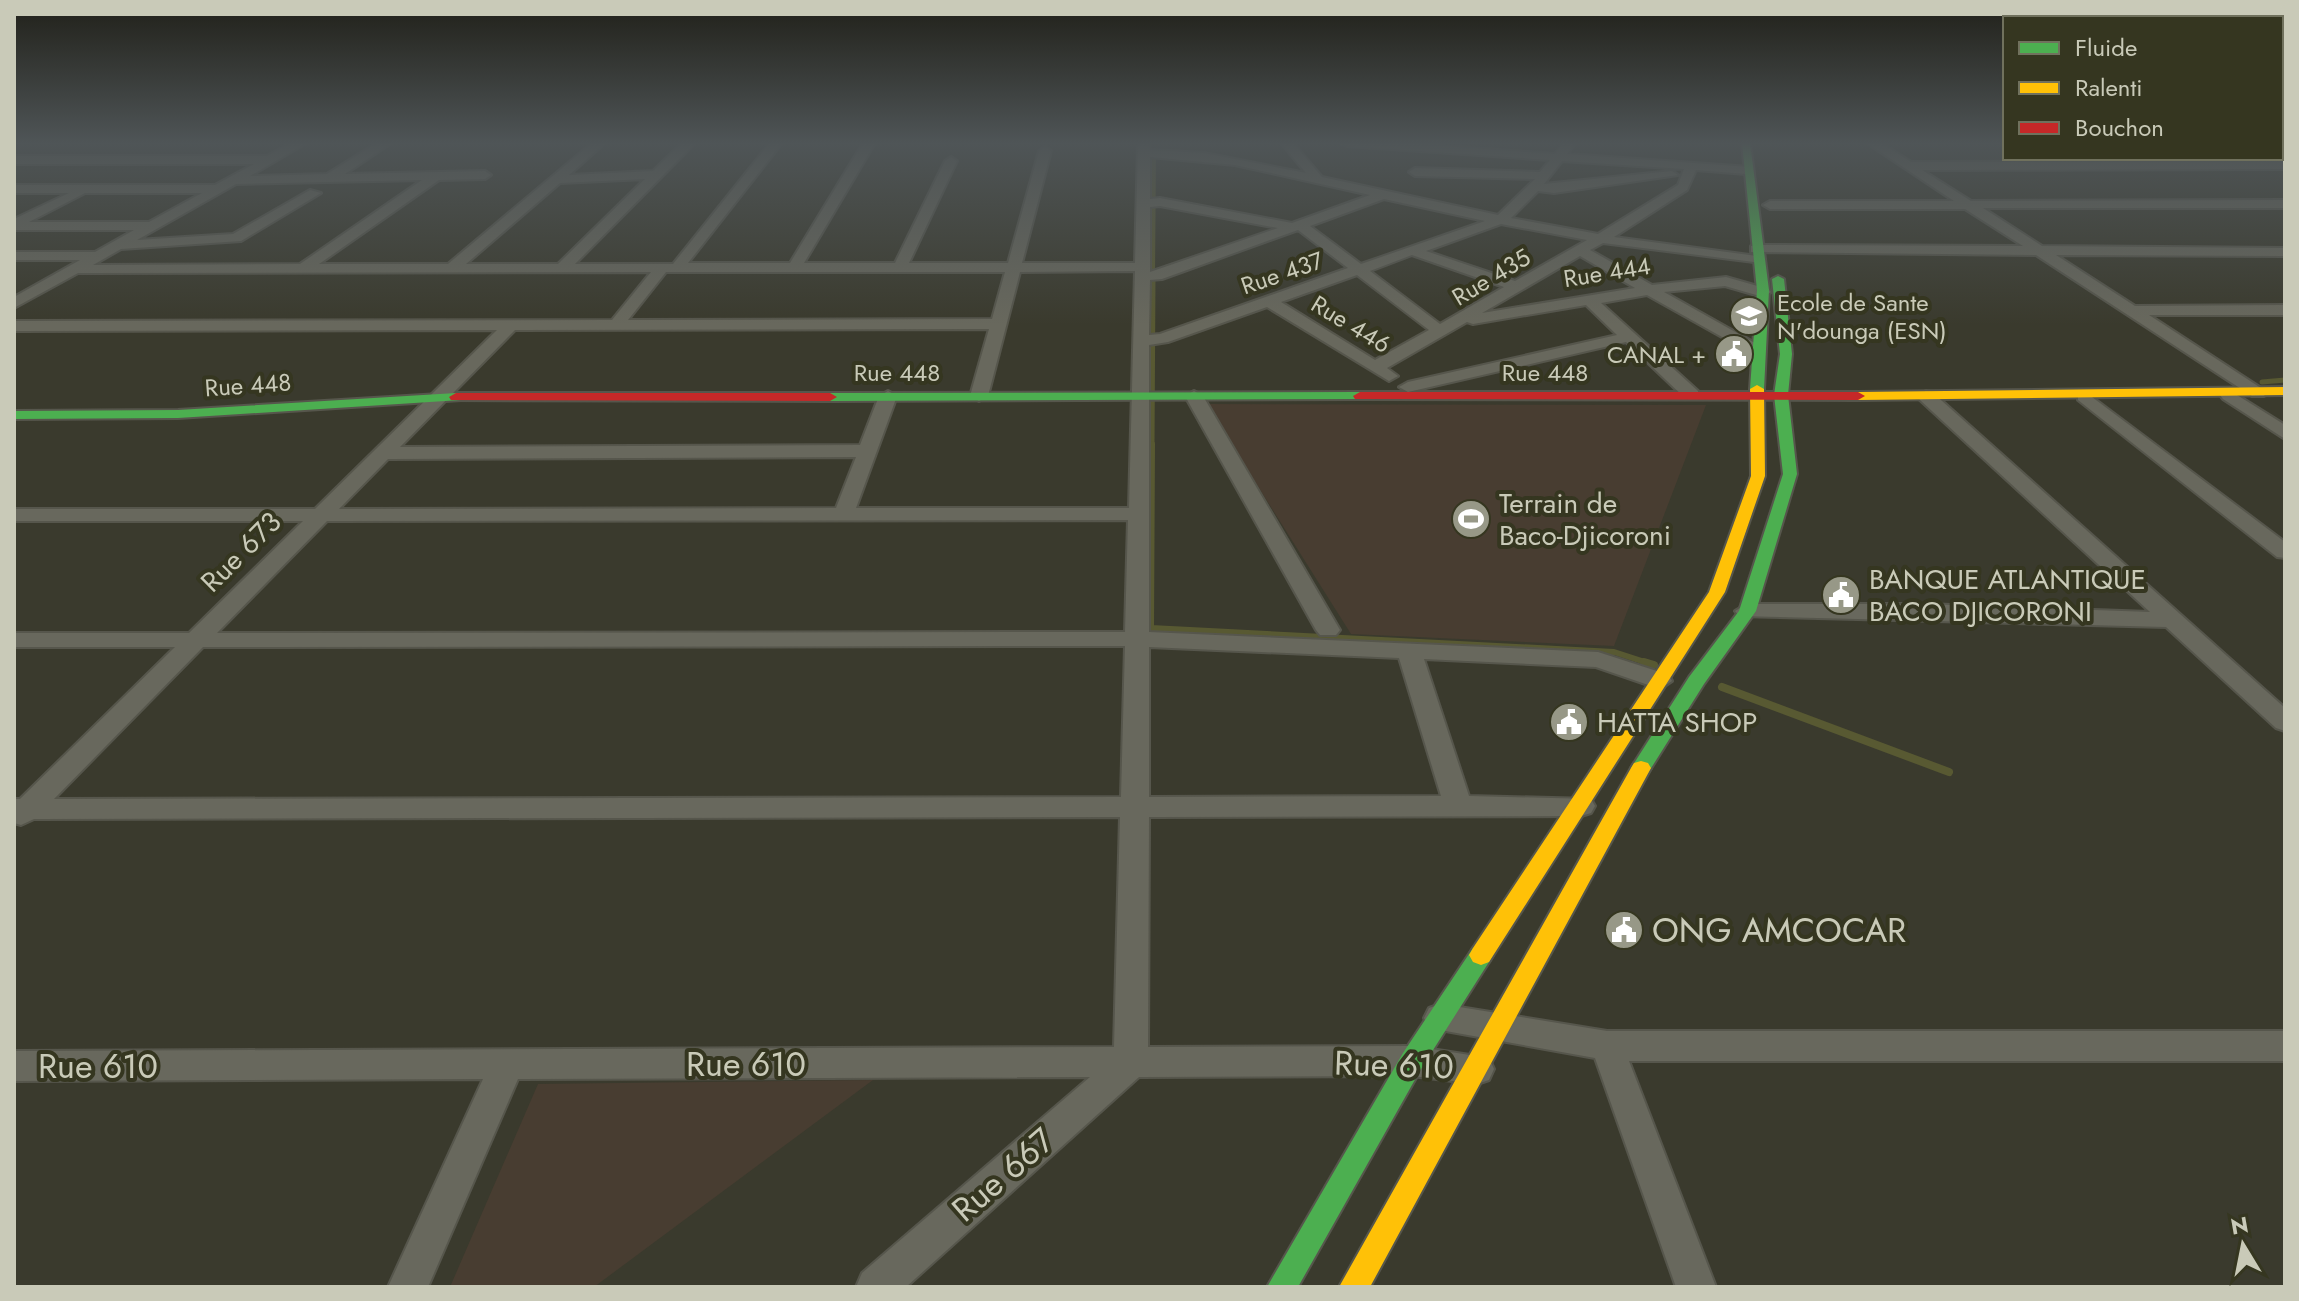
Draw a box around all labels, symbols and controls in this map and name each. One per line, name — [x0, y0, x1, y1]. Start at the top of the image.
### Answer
legend — [2003, 16, 2283, 160]
text: Fluide — [2075, 30, 2137, 65]
text: Ralenti — [2075, 70, 2142, 105]
text: Bouchon — [2075, 110, 2164, 145]
street label: Rue 435 — [1445, 240, 1537, 314]
street label: Rue 437 — [1236, 242, 1328, 303]
street label: Rue 444 — [1561, 248, 1653, 296]
place label: Ecole de Sante N'dounga (ESN) — [1777, 285, 1947, 348]
street label: Rue 446 — [1305, 286, 1397, 362]
school or university icon: Ecole de Sante N'dounga (ESN) — [1728, 295, 1770, 337]
public building icon: CANAL + — [1713, 333, 1755, 375]
place label: CANAL + — [1607, 337, 1706, 372]
street label: Rue 448 — [854, 355, 940, 390]
street label: Rue 448 — [1502, 355, 1588, 390]
street label: Rue 448 — [204, 365, 292, 405]
place label: Terrain de Baco-Djicoroni — [1499, 483, 1671, 556]
sports icon: Terrain de Baco-Djicoroni — [1450, 498, 1492, 540]
street label: Rue 673 — [191, 502, 291, 602]
place label: BANQUE ATLANTIQUE BACO DJICORONI — [1869, 559, 2146, 632]
public building icon: BANQUE ATLANTIQUE BACO DJICORONI — [1820, 574, 1862, 616]
public building icon: HATTA SHOP — [1548, 701, 1590, 743]
place label: HATTA SHOP — [1597, 702, 1757, 743]
place label: ONG AMCOCAR — [1652, 906, 1906, 955]
public building icon: ONG AMCOCAR — [1603, 909, 1645, 951]
street label: Rue 610 — [1333, 1038, 1455, 1092]
street label: Rue 610 — [686, 1040, 806, 1089]
street label: Rue 610 — [38, 1042, 158, 1091]
street label: Rue 667 — [941, 1117, 1065, 1233]
north arrow — [2203, 1205, 2283, 1285]
text: N — [2228, 1208, 2251, 1243]

